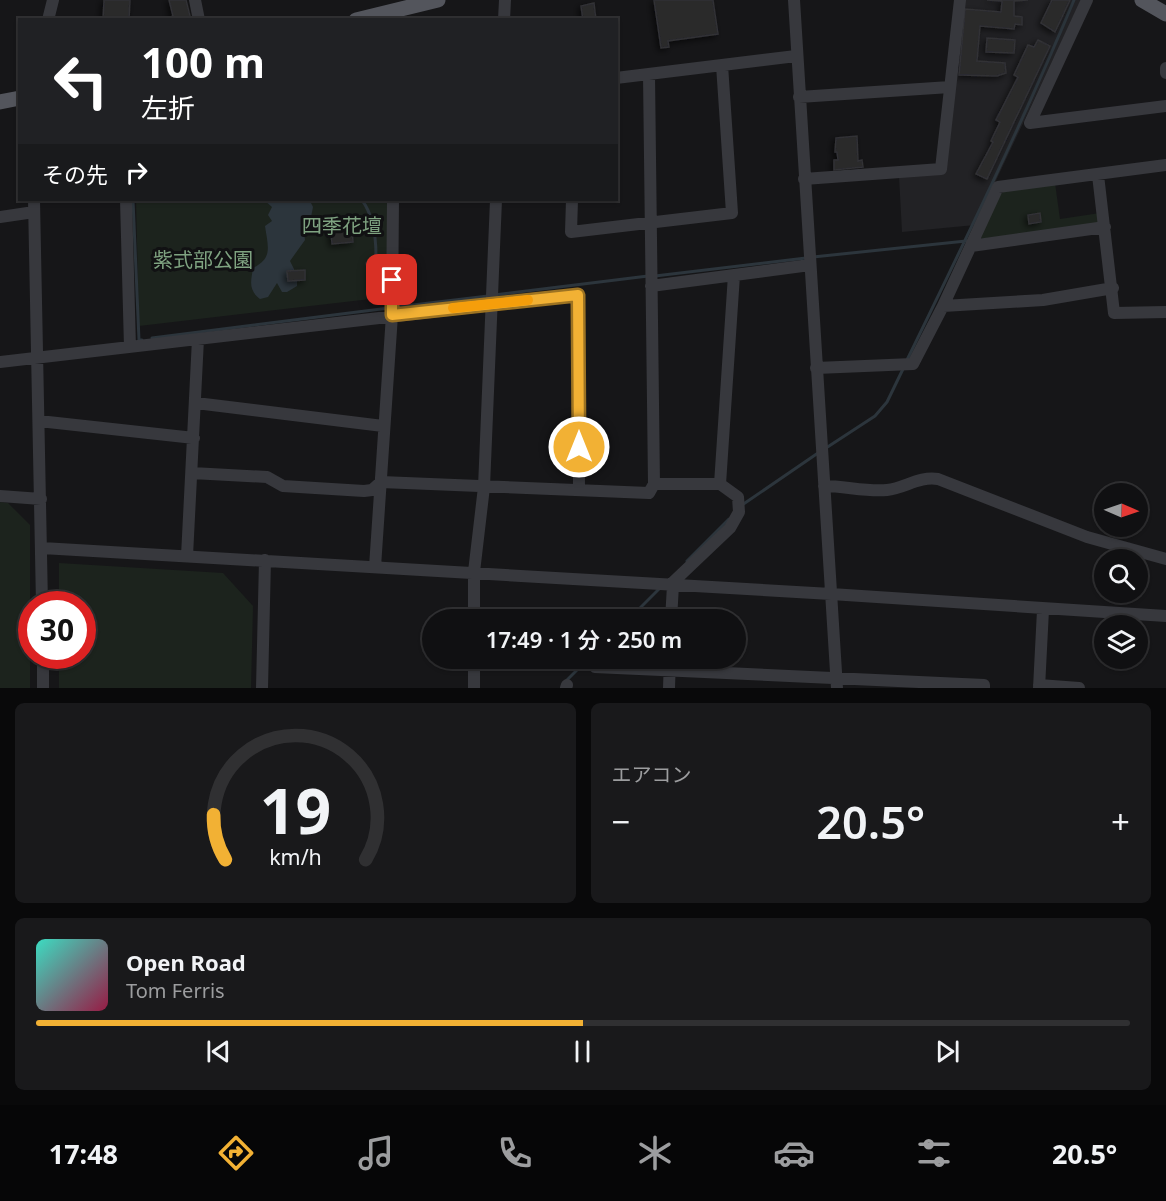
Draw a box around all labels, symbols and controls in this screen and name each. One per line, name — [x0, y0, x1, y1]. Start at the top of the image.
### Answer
text: 100 m — [141, 33, 265, 90]
icon: left — [42, 42, 120, 120]
text: 左折 — [141, 89, 195, 126]
icon: right — [120, 156, 153, 189]
text: その先 — [42, 159, 108, 189]
park label: 四季花壇 — [302, 212, 382, 239]
park label: 紫式部公園 — [153, 246, 253, 273]
pin — [366, 254, 417, 305]
icon: arrive — [375, 263, 408, 296]
position arrow — [547, 415, 611, 479]
north arrow — [1094, 483, 1148, 537]
map controls — [1094, 483, 1148, 669]
button: search — [1094, 549, 1148, 603]
speed limit sign: 30 — [18, 591, 96, 669]
button: layers — [1094, 615, 1148, 669]
text: 17:49 · 1 分 · 250 m — [486, 624, 682, 654]
text: エアコン — [612, 761, 692, 788]
text: 19 — [260, 767, 331, 852]
text: 20.5° — [816, 791, 925, 852]
text: − — [612, 799, 630, 844]
text: + — [1111, 799, 1130, 844]
text: km/h — [269, 842, 322, 871]
text: Open Road — [126, 947, 246, 977]
text: Tom Ferris — [126, 977, 225, 1004]
icon: previous — [202, 1035, 235, 1068]
icon: pause — [566, 1035, 599, 1068]
icon: next — [931, 1035, 964, 1068]
icon: directions — [215, 1132, 257, 1174]
icon: music — [355, 1132, 397, 1174]
icon: phone — [494, 1132, 536, 1174]
icon: climate — [634, 1132, 676, 1174]
icon: car — [773, 1132, 815, 1174]
icon: filters — [913, 1132, 955, 1174]
text: 17:48 — [49, 1135, 118, 1172]
text: 20.5° — [1052, 1135, 1117, 1172]

